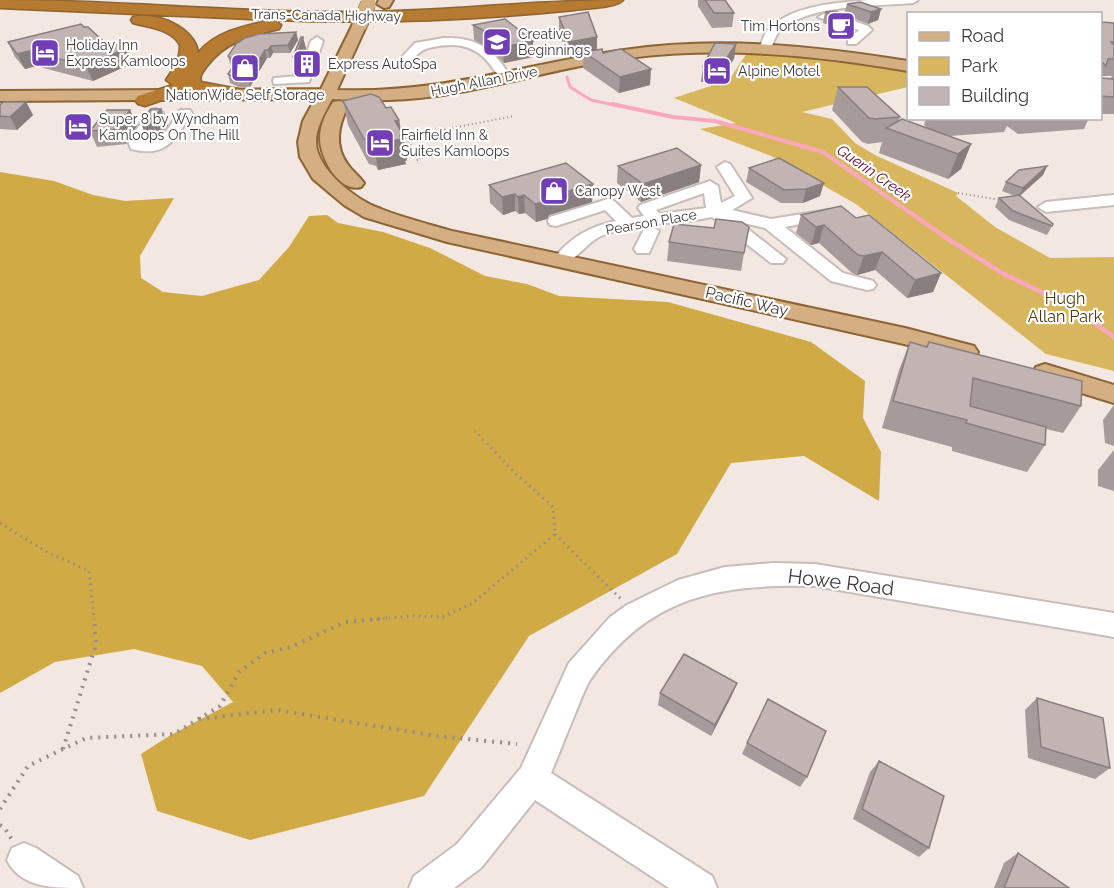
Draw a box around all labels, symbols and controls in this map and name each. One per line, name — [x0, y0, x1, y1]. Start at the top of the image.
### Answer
street label: Trans-Canada Highway — [251, 6, 401, 24]
cafe icon: Tim Hortons — [825, 10, 857, 42]
legend — [907, 12, 1102, 120]
place label: Tim Hortons — [741, 18, 820, 34]
text: Road — [961, 25, 1004, 46]
school or university icon: Creative Beginnings — [481, 26, 513, 58]
place label: Creative Beginnings — [518, 26, 590, 58]
hotel icon: Holiday Inn Express Kamloops — [29, 37, 61, 69]
place label: Holiday Inn Express Kamloops — [66, 37, 186, 69]
building icon: Express AutoSpa — [291, 48, 323, 80]
shop icon: NationWide Self Storage — [229, 52, 261, 84]
hotel icon: Alpine Motel — [701, 55, 733, 87]
text: Park — [961, 55, 998, 76]
place label: Express AutoSpa — [328, 56, 437, 72]
street label: Hugh Allan Drive — [429, 63, 539, 99]
place label: Alpine Motel — [738, 63, 820, 79]
text: Building — [961, 85, 1029, 106]
place label: NationWide Self Storage — [165, 87, 325, 103]
hotel icon: Super 8 by Wyndham Kamloops On The Hill — [62, 111, 94, 143]
place label: Super 8 by Wyndham Kamloops On The Hill — [99, 111, 239, 143]
hotel icon: Fairfield Inn & Suites Kamloops — [364, 127, 396, 159]
place label: Fairfield Inn & Suites Kamloops — [401, 127, 510, 159]
water label: Guerin Creek — [834, 141, 914, 205]
shop icon: Canopy West — [538, 175, 570, 207]
place label: Canopy West — [575, 183, 661, 199]
street label: Pearson Place — [604, 206, 698, 238]
street label: Pacific Way — [704, 283, 790, 320]
park label: Hugh Allan Park — [1028, 289, 1103, 326]
street label: Howe Road — [787, 564, 895, 600]

